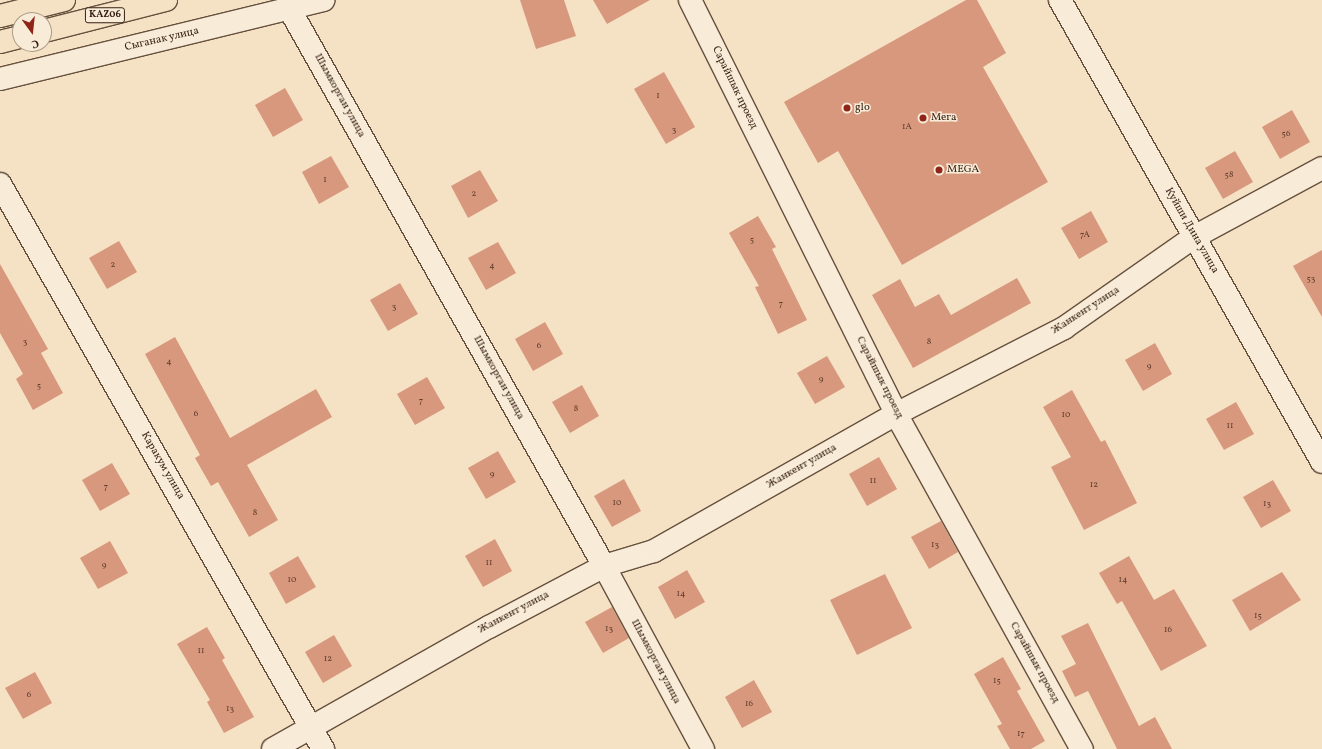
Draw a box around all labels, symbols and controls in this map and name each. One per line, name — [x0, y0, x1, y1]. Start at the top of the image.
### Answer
road number: KАZ06 — [84, 7, 126, 23]
north arrow — [12, 12, 52, 52]
street label: Сыганак улица — [123, 25, 201, 55]
text: С — [30, 35, 40, 51]
street label: Сарайшык проезд — [708, 44, 760, 132]
street label: Шымкорган улица — [310, 52, 368, 140]
house number: 1 — [656, 91, 660, 101]
place label: glo — [855, 101, 870, 115]
marker: glo — [842, 103, 852, 113]
place label: Мега — [931, 111, 957, 125]
marker: Мега — [918, 113, 928, 123]
house number: 1А — [902, 122, 912, 132]
house number: 3 — [672, 125, 676, 135]
house number: 56 — [1282, 129, 1290, 139]
place label: MEGA — [947, 163, 979, 177]
marker: MEGA — [934, 165, 944, 175]
house number: 58 — [1225, 170, 1233, 180]
house number: 1 — [323, 175, 327, 185]
street label: Куйши Дина улица — [1161, 186, 1221, 276]
house number: 2 — [472, 189, 476, 199]
house number: 7А — [1080, 230, 1090, 240]
house number: 5 — [750, 235, 754, 245]
house number: 2 — [111, 260, 115, 270]
house number: 4 — [489, 261, 495, 271]
house number: 53 — [1307, 274, 1315, 284]
street label: Жанкент улица — [1049, 284, 1123, 338]
house number: 7 — [779, 299, 783, 309]
house number: 3 — [392, 302, 396, 312]
street label: Шымкорган улица — [469, 334, 527, 422]
street label: Сарайшык проезд — [853, 335, 905, 421]
house number: 3 — [23, 337, 27, 347]
house number: 8 — [927, 337, 931, 347]
house number: 6 — [537, 341, 541, 351]
house number: 4 — [166, 357, 172, 367]
house number: 9 — [1147, 362, 1151, 372]
house number: 9 — [819, 375, 823, 385]
house number: 5 — [37, 381, 41, 391]
house number: 7 — [419, 396, 423, 406]
house number: 8 — [574, 404, 578, 414]
house number: 6 — [194, 409, 198, 419]
house number: 10 — [1062, 410, 1070, 420]
house number: 11 — [1227, 421, 1233, 431]
street label: Каракум улица — [137, 430, 187, 502]
street label: Жанкент улица — [765, 442, 839, 492]
house number: 9 — [490, 470, 494, 480]
house number: 11 — [870, 476, 876, 486]
house number: 12 — [1090, 480, 1098, 490]
house number: 7 — [104, 482, 108, 492]
house number: 10 — [613, 498, 621, 508]
house number: 13 — [1263, 499, 1271, 509]
house number: 8 — [253, 508, 257, 518]
house number: 13 — [931, 540, 939, 550]
house number: 11 — [486, 558, 492, 568]
house number: 9 — [102, 561, 106, 571]
house number: 10 — [288, 575, 296, 585]
house number: 14 — [1119, 575, 1127, 585]
street label: Жанкент улица — [476, 589, 552, 637]
house number: 14 — [677, 589, 685, 599]
house number: 15 — [1254, 611, 1262, 621]
street label: Шымкорган улица — [627, 617, 683, 707]
street label: Сарайшык проезд — [1006, 620, 1062, 706]
house number: 13 — [605, 624, 613, 634]
house number: 16 — [1164, 625, 1172, 635]
house number: 11 — [198, 646, 204, 656]
house number: 12 — [324, 654, 332, 664]
house number: 15 — [993, 676, 1001, 686]
house number: 6 — [27, 690, 31, 700]
house number: 16 — [745, 699, 753, 709]
house number: 13 — [226, 704, 234, 714]
house number: 17 — [1017, 729, 1025, 739]

